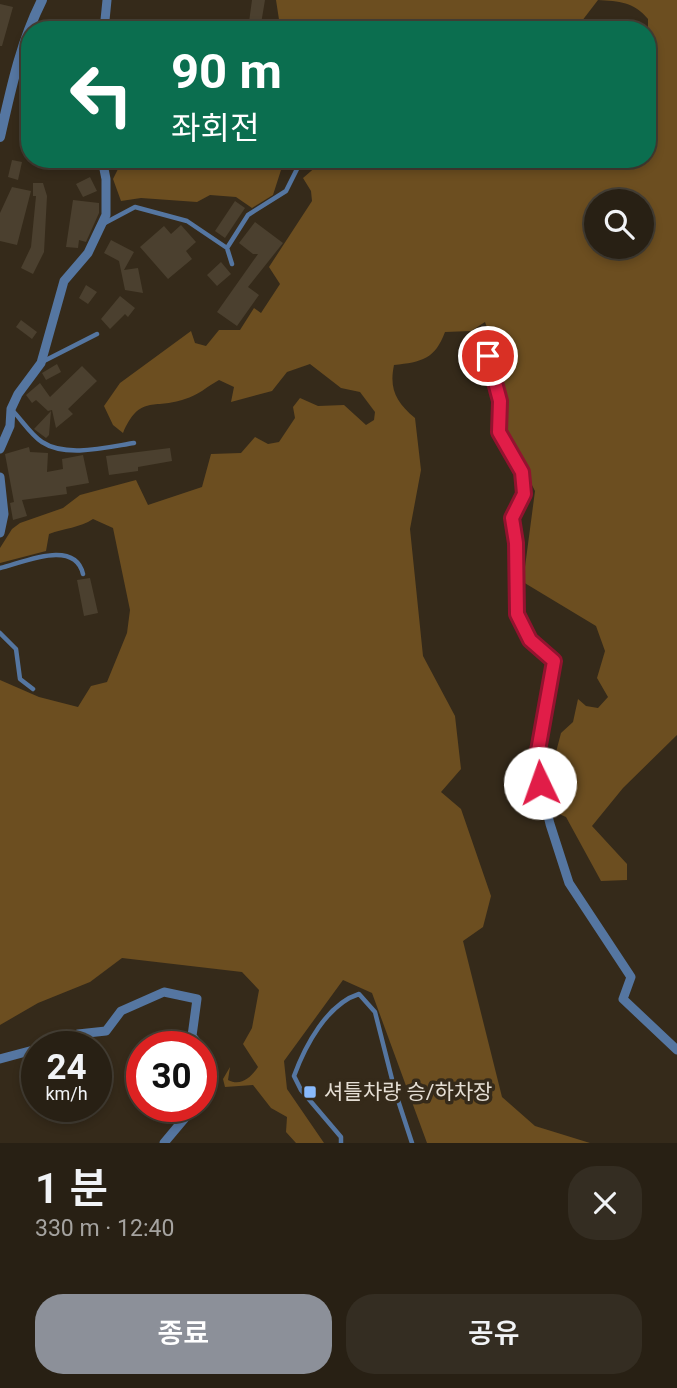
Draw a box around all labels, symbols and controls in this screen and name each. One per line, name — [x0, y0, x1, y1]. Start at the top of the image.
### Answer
text: 90 m — [171, 43, 282, 100]
icon: left — [56, 49, 147, 140]
text: 좌회전 — [171, 109, 259, 147]
map controls — [584, 189, 654, 259]
button: search — [584, 189, 654, 259]
pin — [458, 326, 518, 386]
icon: arrive — [469, 337, 507, 375]
position arrow — [503, 746, 577, 820]
speed limit sign: 30 — [126, 1031, 217, 1122]
text: 24 — [46, 1047, 87, 1088]
place label: 셔틀차량 승/하차장 — [324, 1080, 492, 1104]
text: km/h — [45, 1083, 88, 1104]
marker: 셔틀차량 승/하차장 — [302, 1084, 318, 1100]
text: 1 분 — [35, 1164, 108, 1213]
button: close — [568, 1166, 642, 1240]
text: 330 m · 12:40 — [35, 1215, 174, 1242]
button: 종료 — [35, 1294, 332, 1374]
button: 공유 — [346, 1294, 642, 1374]

